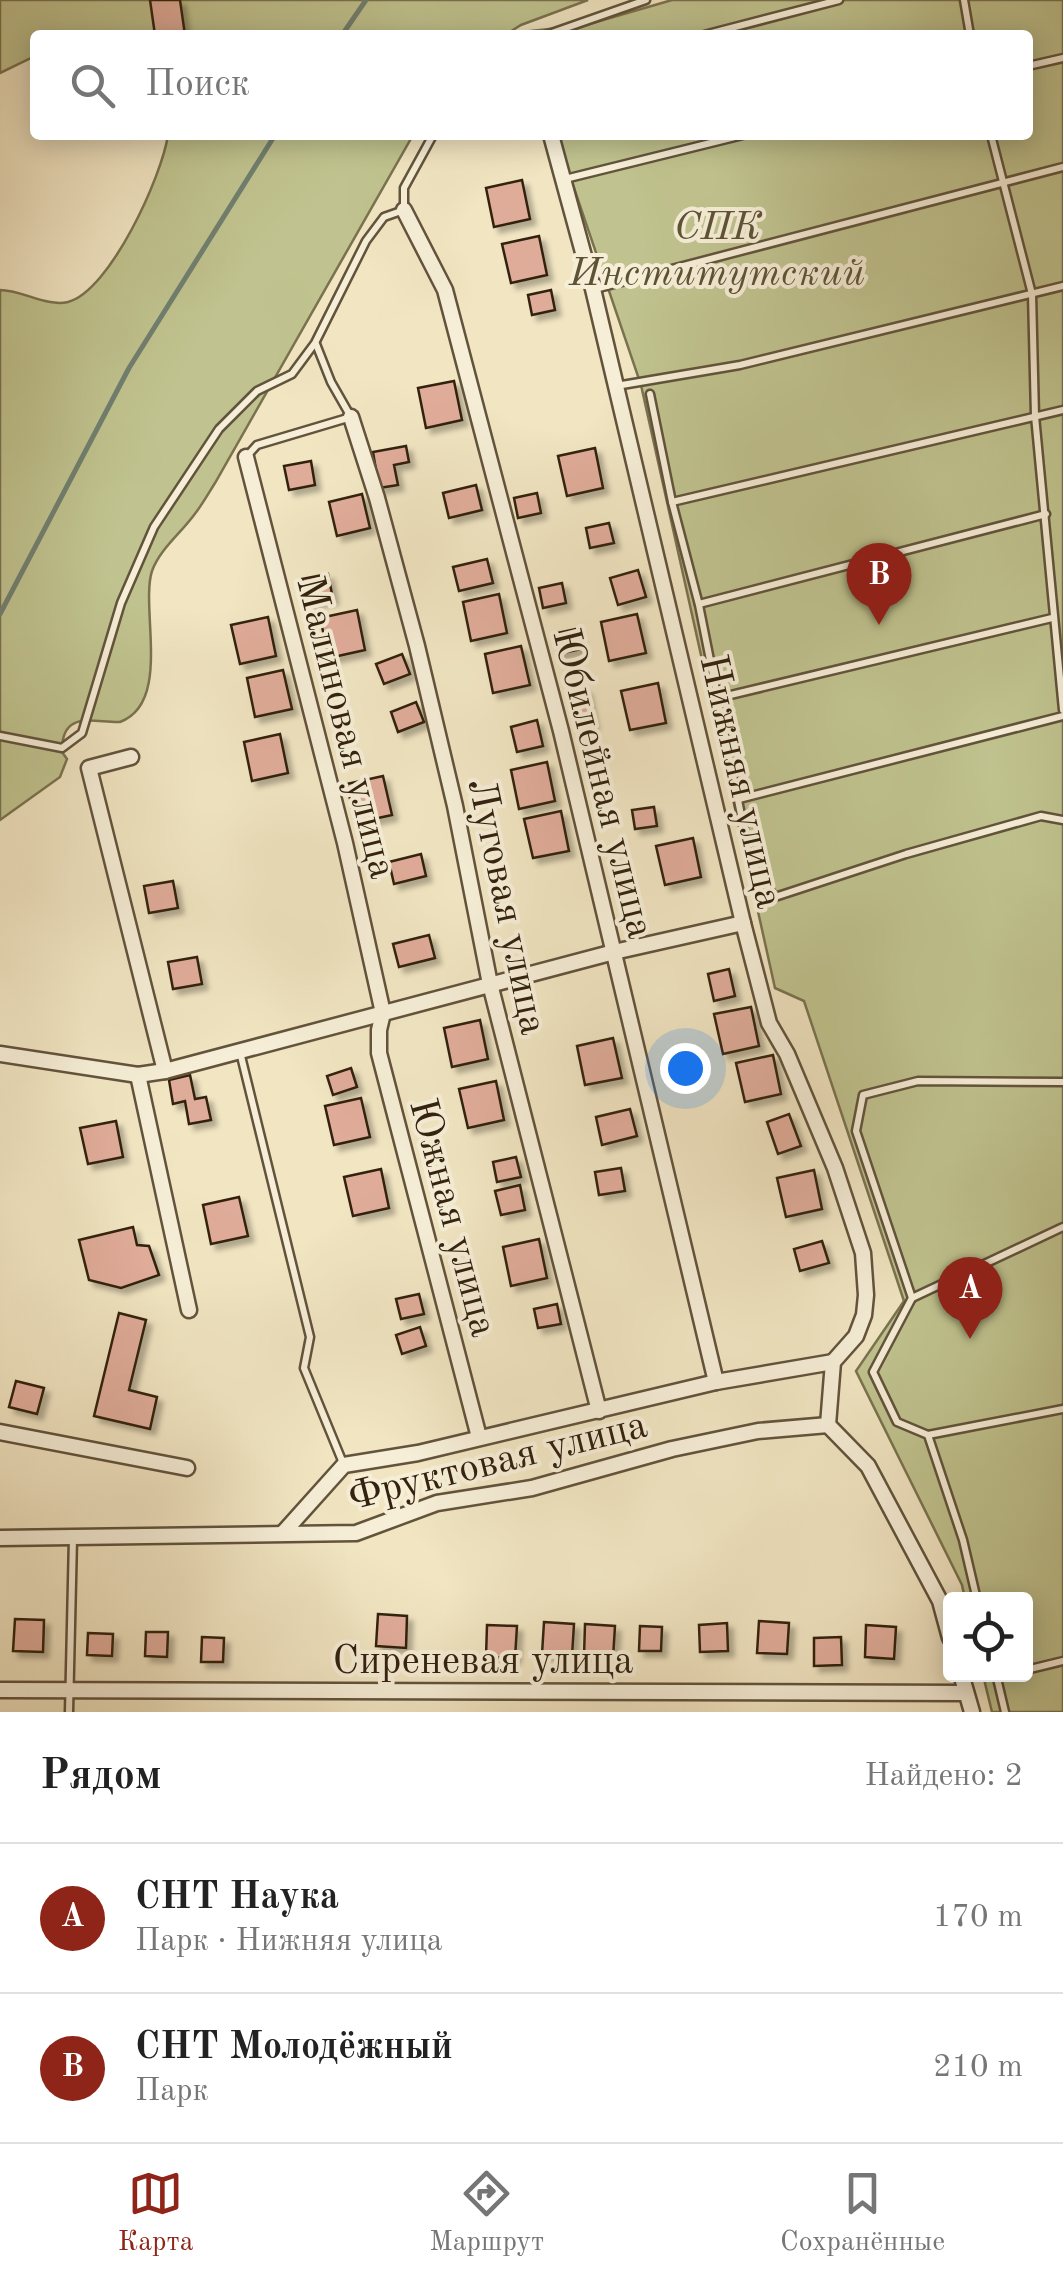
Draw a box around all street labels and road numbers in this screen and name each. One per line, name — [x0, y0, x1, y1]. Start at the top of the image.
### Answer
street label: Малиновая улица — [287, 573, 401, 883]
street label: Юбилейная улица — [543, 625, 659, 943]
street label: Нижняя улица — [691, 651, 788, 913]
street label: Луговая улица — [458, 775, 552, 1039]
street label: Южная улица — [400, 1095, 502, 1342]
street label: Фруктовая улица — [344, 1406, 652, 1519]
street label: Сиреневая улица — [332, 1643, 634, 1683]

